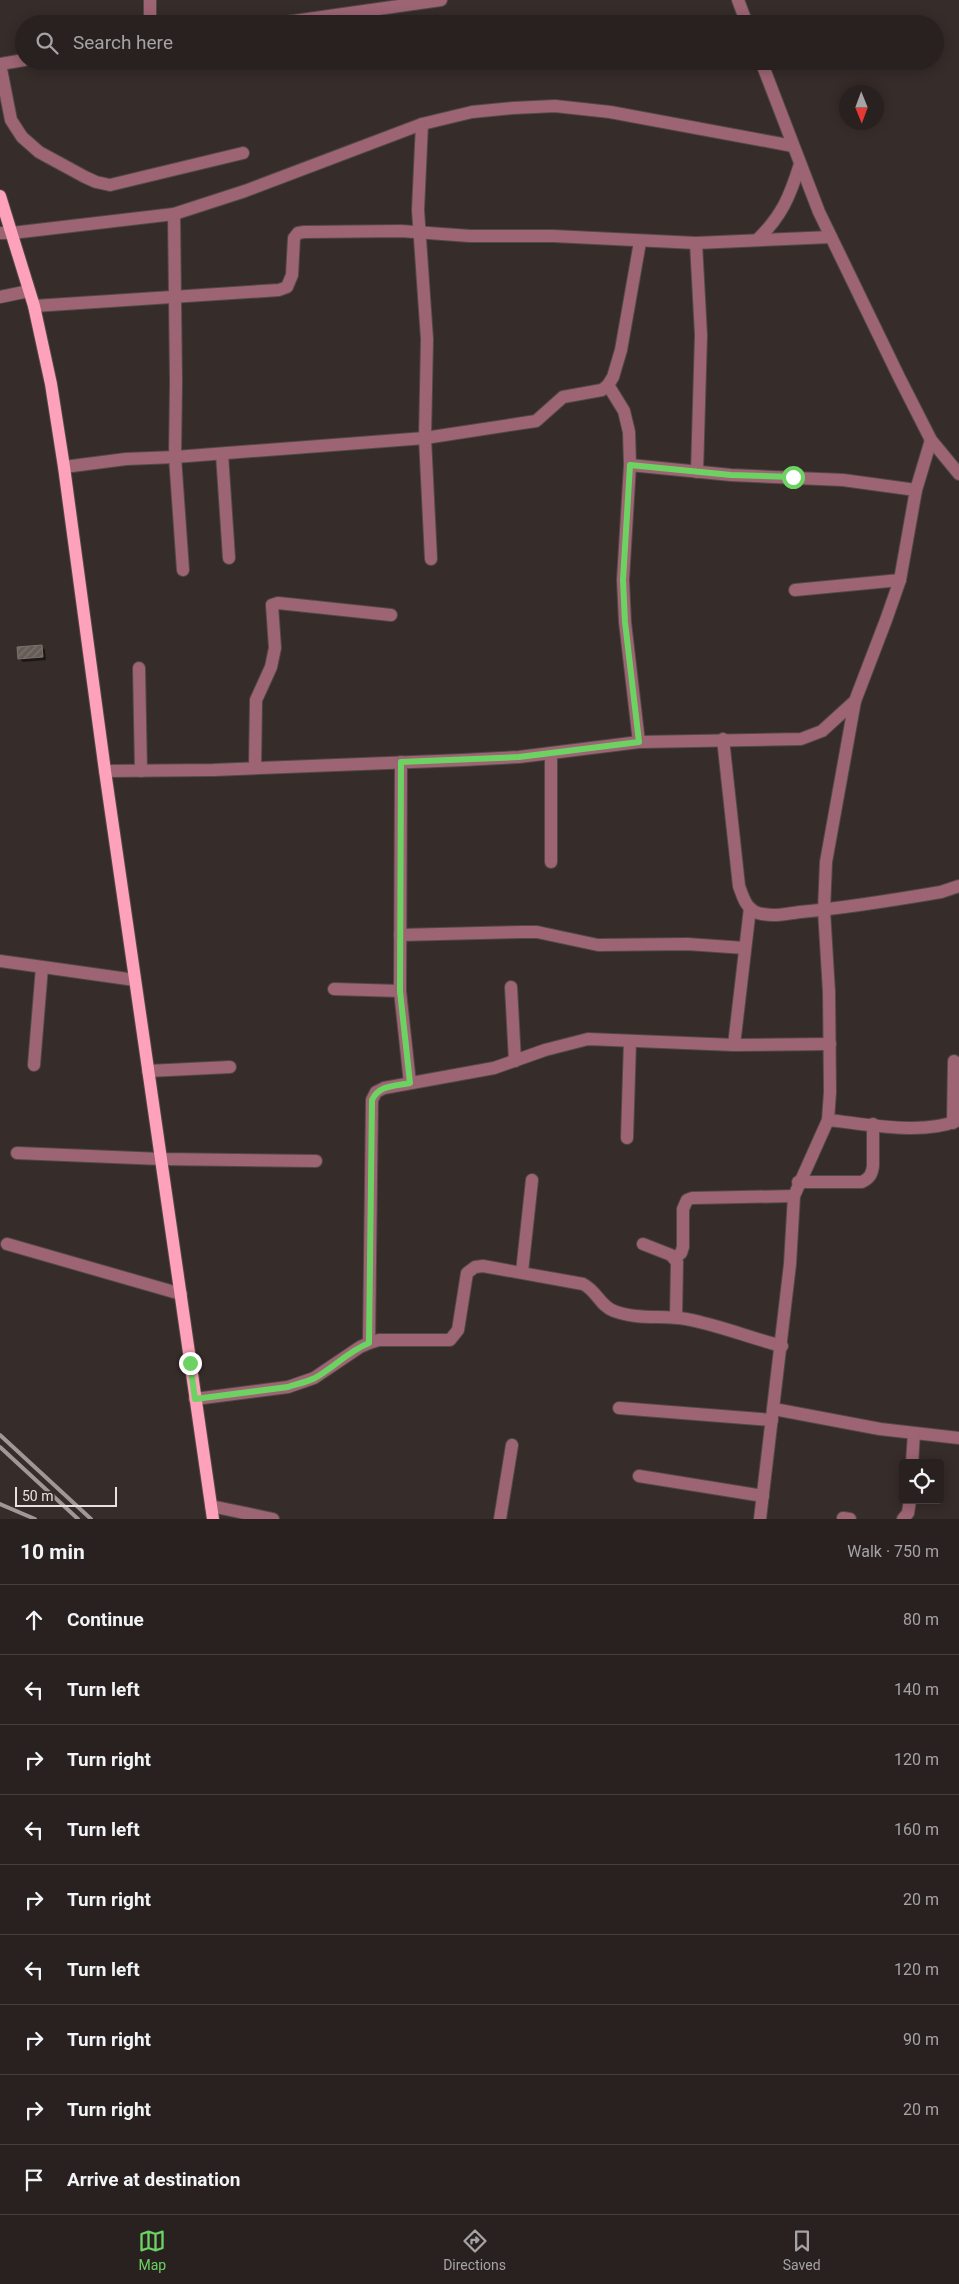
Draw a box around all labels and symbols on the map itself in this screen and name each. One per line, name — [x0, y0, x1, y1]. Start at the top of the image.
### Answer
north arrow — [839, 85, 884, 130]
route start — [782, 466, 805, 489]
route end — [179, 1352, 202, 1375]
scale bar — [15, 1484, 118, 1507]

